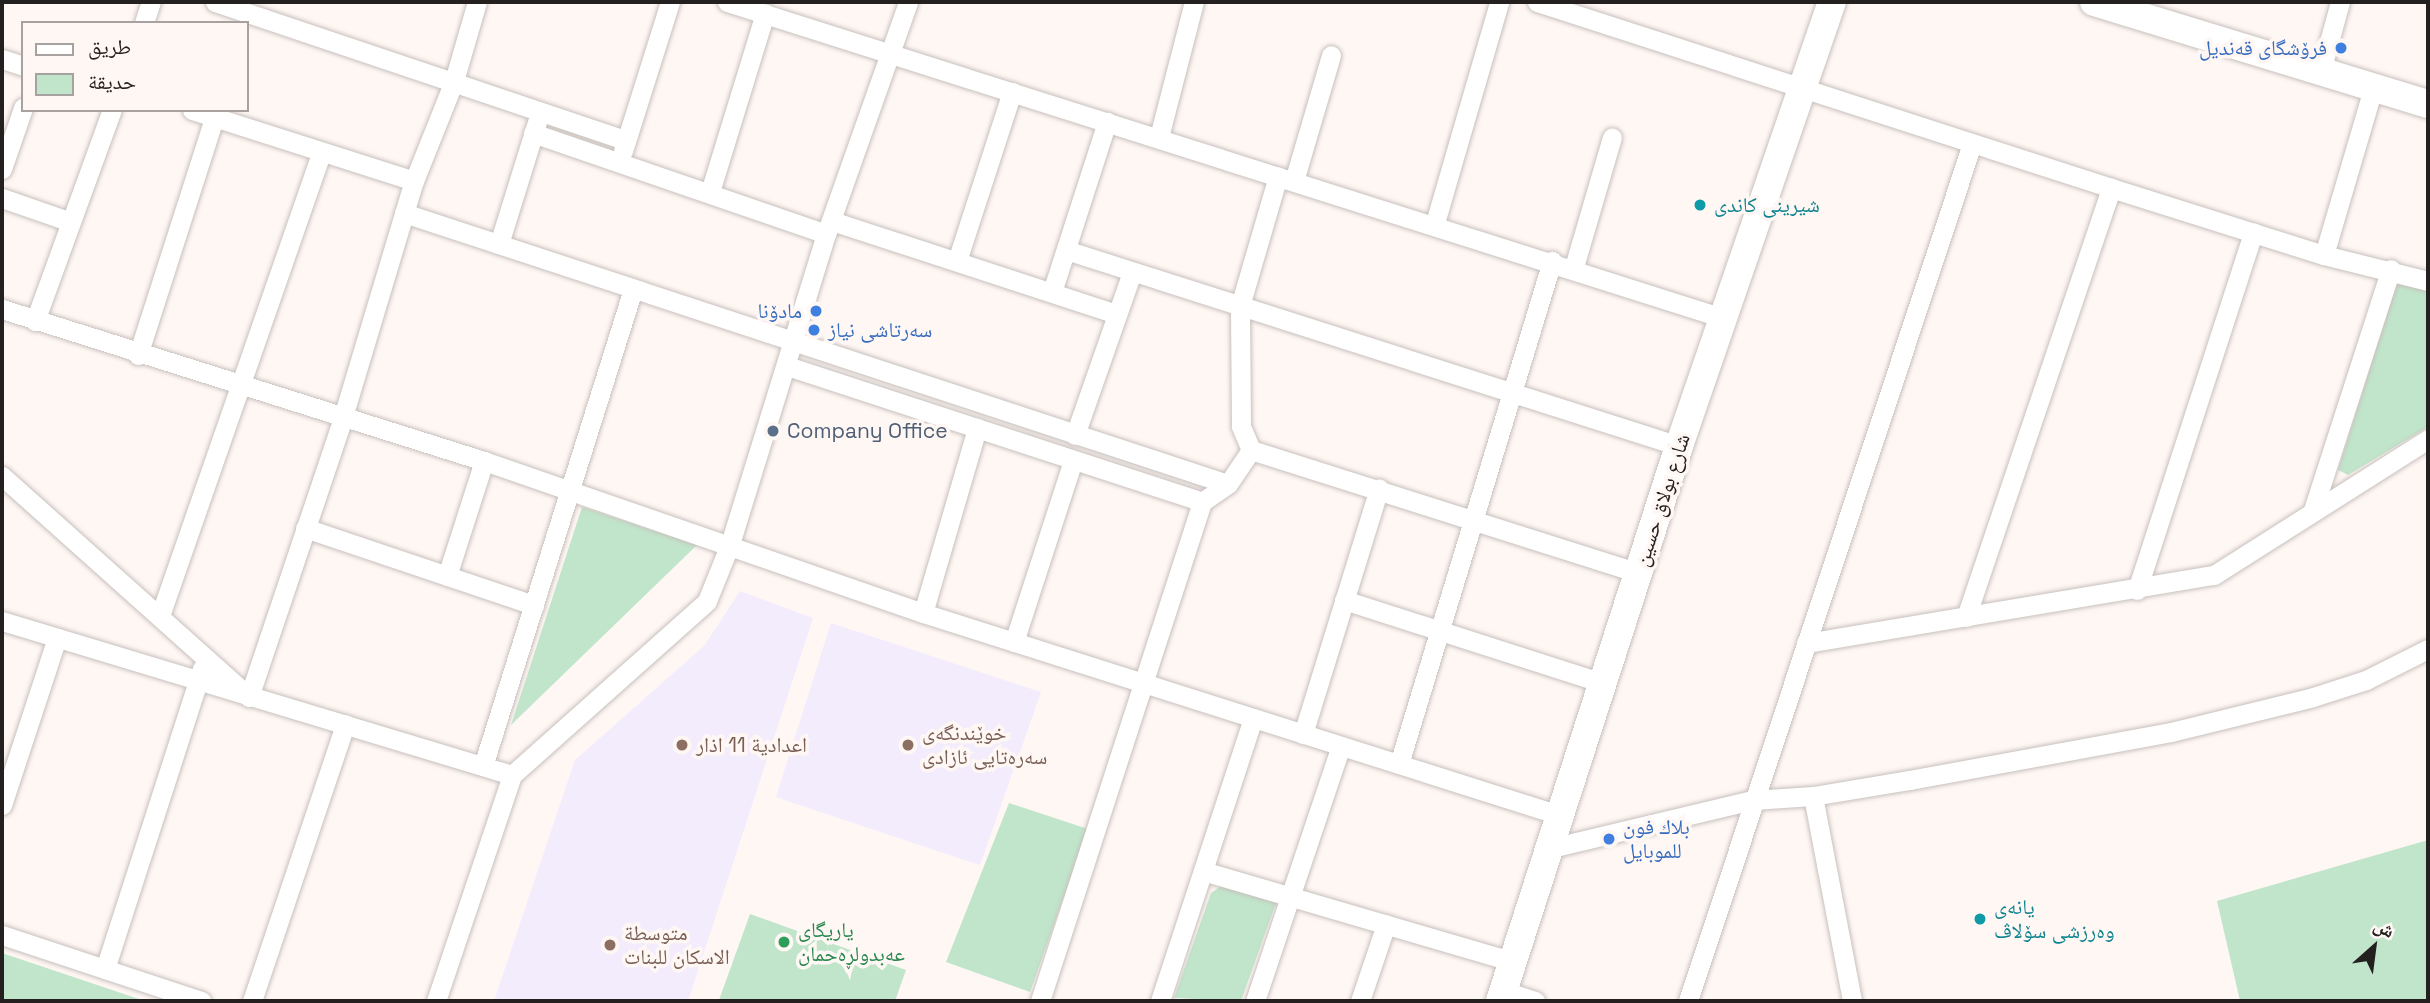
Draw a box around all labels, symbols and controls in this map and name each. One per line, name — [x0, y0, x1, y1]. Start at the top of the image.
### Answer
legend — [21, 21, 248, 112]
text: طريق — [88, 33, 131, 60]
place label: فرۆشگای قەندیل — [2199, 35, 2327, 61]
marker: فرۆشگای قەندیل — [2333, 40, 2349, 56]
text: حديقة — [88, 68, 136, 95]
place label: شیرینی کاندی — [1714, 192, 1820, 218]
marker: شیرینی کاندی — [1692, 197, 1708, 213]
place label: مادۆنا — [758, 298, 802, 324]
marker: مادۆنا — [808, 303, 824, 319]
place label: سەرتاشی نیاز — [828, 317, 932, 343]
marker: سەرتاشی نیاز — [806, 322, 822, 338]
place label: Company Office — [787, 418, 948, 444]
marker: Company Office — [765, 423, 781, 439]
street label: شارع بولاق حسين — [1629, 431, 1695, 569]
place label: خوێندنگەی سەرەتایی ئازادی — [922, 720, 1047, 770]
place label: اعدادية 11 اذار — [696, 732, 807, 758]
marker: اعدادية 11 اذار — [674, 737, 690, 753]
marker: خوێندنگەی سەرەتایی ئازادی — [900, 737, 916, 753]
place label: بلاك فون للموبايل — [1623, 814, 1690, 864]
marker: بلاك فون للموبايل — [1601, 831, 1617, 847]
place label: یانەی وەرزشی سۆلاڤ — [1994, 894, 2115, 944]
marker: یانەی وەرزشی سۆلاڤ — [1972, 911, 1988, 927]
north arrow — [2339, 912, 2409, 982]
text: ش — [2369, 912, 2399, 944]
place label: یاریگای عەبدولڕەحمان — [798, 917, 905, 967]
place label: متوسطة الاسكان للبنات — [624, 920, 730, 970]
marker: یاریگای عەبدولڕەحمان — [776, 934, 792, 950]
marker: متوسطة الاسكان للبنات — [602, 937, 618, 953]

